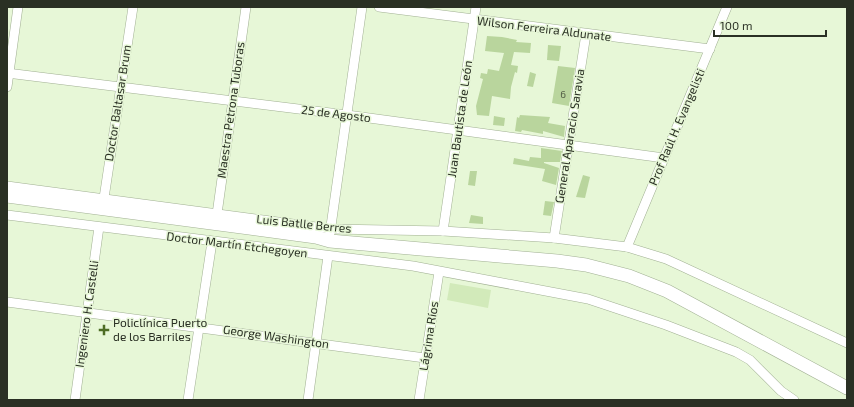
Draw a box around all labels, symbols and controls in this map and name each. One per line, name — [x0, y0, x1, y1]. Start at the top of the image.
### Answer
scale bar — [714, 12, 826, 38]
street label: Wilson Ferreira Aldunate — [476, 13, 612, 43]
text: 100 m — [720, 18, 752, 32]
street label: Maestra Petrona Tuboras — [213, 41, 247, 179]
street label: Doctor Baltasar Brum — [101, 44, 133, 162]
street label: Juan Bautista de León — [444, 60, 474, 178]
street label: Prof Raúl H. Evangelisti — [645, 66, 707, 187]
street label: General Aparacio Saravia — [551, 68, 587, 204]
house number: 6 — [560, 88, 566, 100]
street label: 25 de Agosto — [301, 102, 372, 124]
street label: Luis Batlle Berres — [256, 211, 352, 235]
street label: Doctor Martín Etchegoyen — [166, 228, 309, 260]
street label: Ingeniero H. Castelli — [72, 259, 100, 368]
street label: Lágrima Ríos — [416, 300, 440, 372]
place label: Policlínica Puerto de los Barriles — [113, 315, 208, 343]
street label: George Washington — [222, 322, 330, 350]
marker: Policlínica Puerto de los Barriles — [98, 324, 110, 336]

